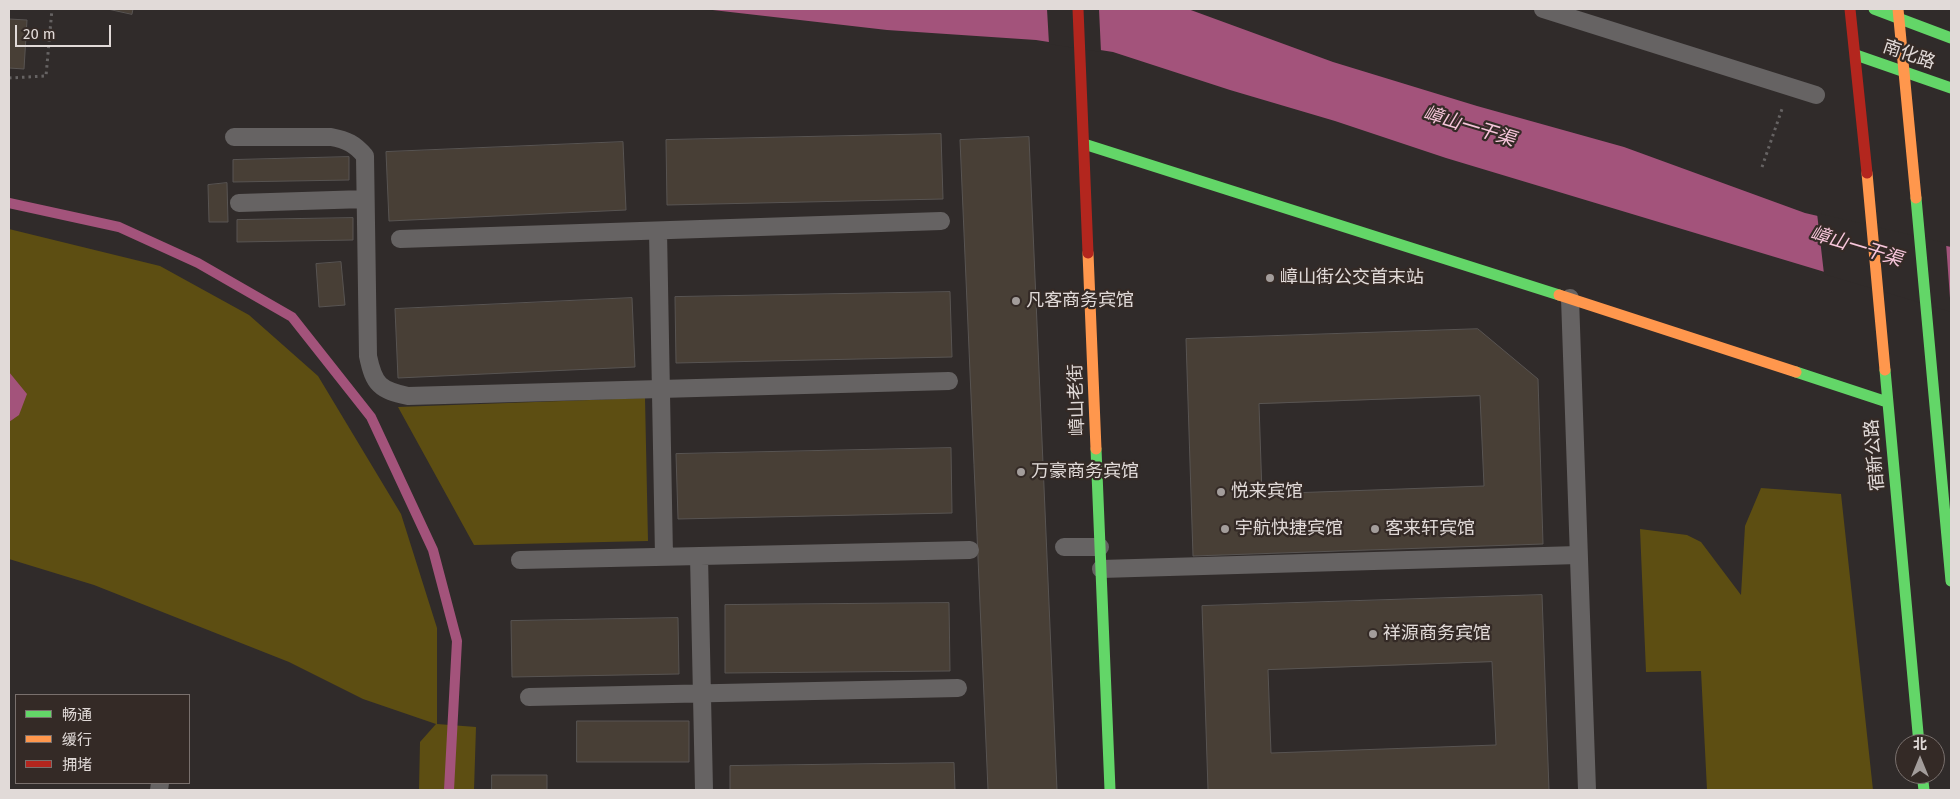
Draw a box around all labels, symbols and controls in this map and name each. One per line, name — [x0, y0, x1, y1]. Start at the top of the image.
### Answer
scale bar — [18, 15, 114, 47]
text: 20 m — [23, 25, 56, 43]
street label: 南化路 — [1880, 36, 1938, 74]
water label: 嶂山一干渠 — [1420, 102, 1518, 152]
water label: 嶂山一干渠 — [1807, 222, 1905, 272]
place label: 嶂山街公交首末站 — [1280, 267, 1424, 289]
marker: 嶂山街公交首末站 — [1264, 272, 1276, 284]
place label: 凡客商务宾馆 — [1026, 290, 1134, 312]
marker: 凡客商务宾馆 — [1010, 295, 1022, 307]
street label: 嶂山老街 — [1065, 364, 1089, 436]
street label: 宿新公路 — [1861, 418, 1889, 492]
place label: 万豪商务宾馆 — [1031, 461, 1139, 483]
marker: 万豪商务宾馆 — [1015, 466, 1027, 478]
place label: 悦来宾馆 — [1231, 481, 1303, 503]
marker: 悦来宾馆 — [1215, 486, 1227, 498]
place label: 宇航快捷宾馆 — [1235, 518, 1343, 540]
place label: 客来轩宾馆 — [1385, 518, 1475, 540]
marker: 宇航快捷宾馆 — [1219, 523, 1231, 535]
marker: 客来轩宾馆 — [1369, 523, 1381, 535]
place label: 祥源商务宾馆 — [1383, 623, 1491, 645]
marker: 祥源商务宾馆 — [1367, 628, 1379, 640]
legend — [15, 694, 190, 784]
text: 畅通 — [62, 706, 92, 724]
text: 缓行 — [62, 731, 92, 749]
north arrow — [1895, 734, 1945, 784]
text: 北 — [1913, 736, 1927, 753]
text: 拥堵 — [62, 756, 92, 774]

